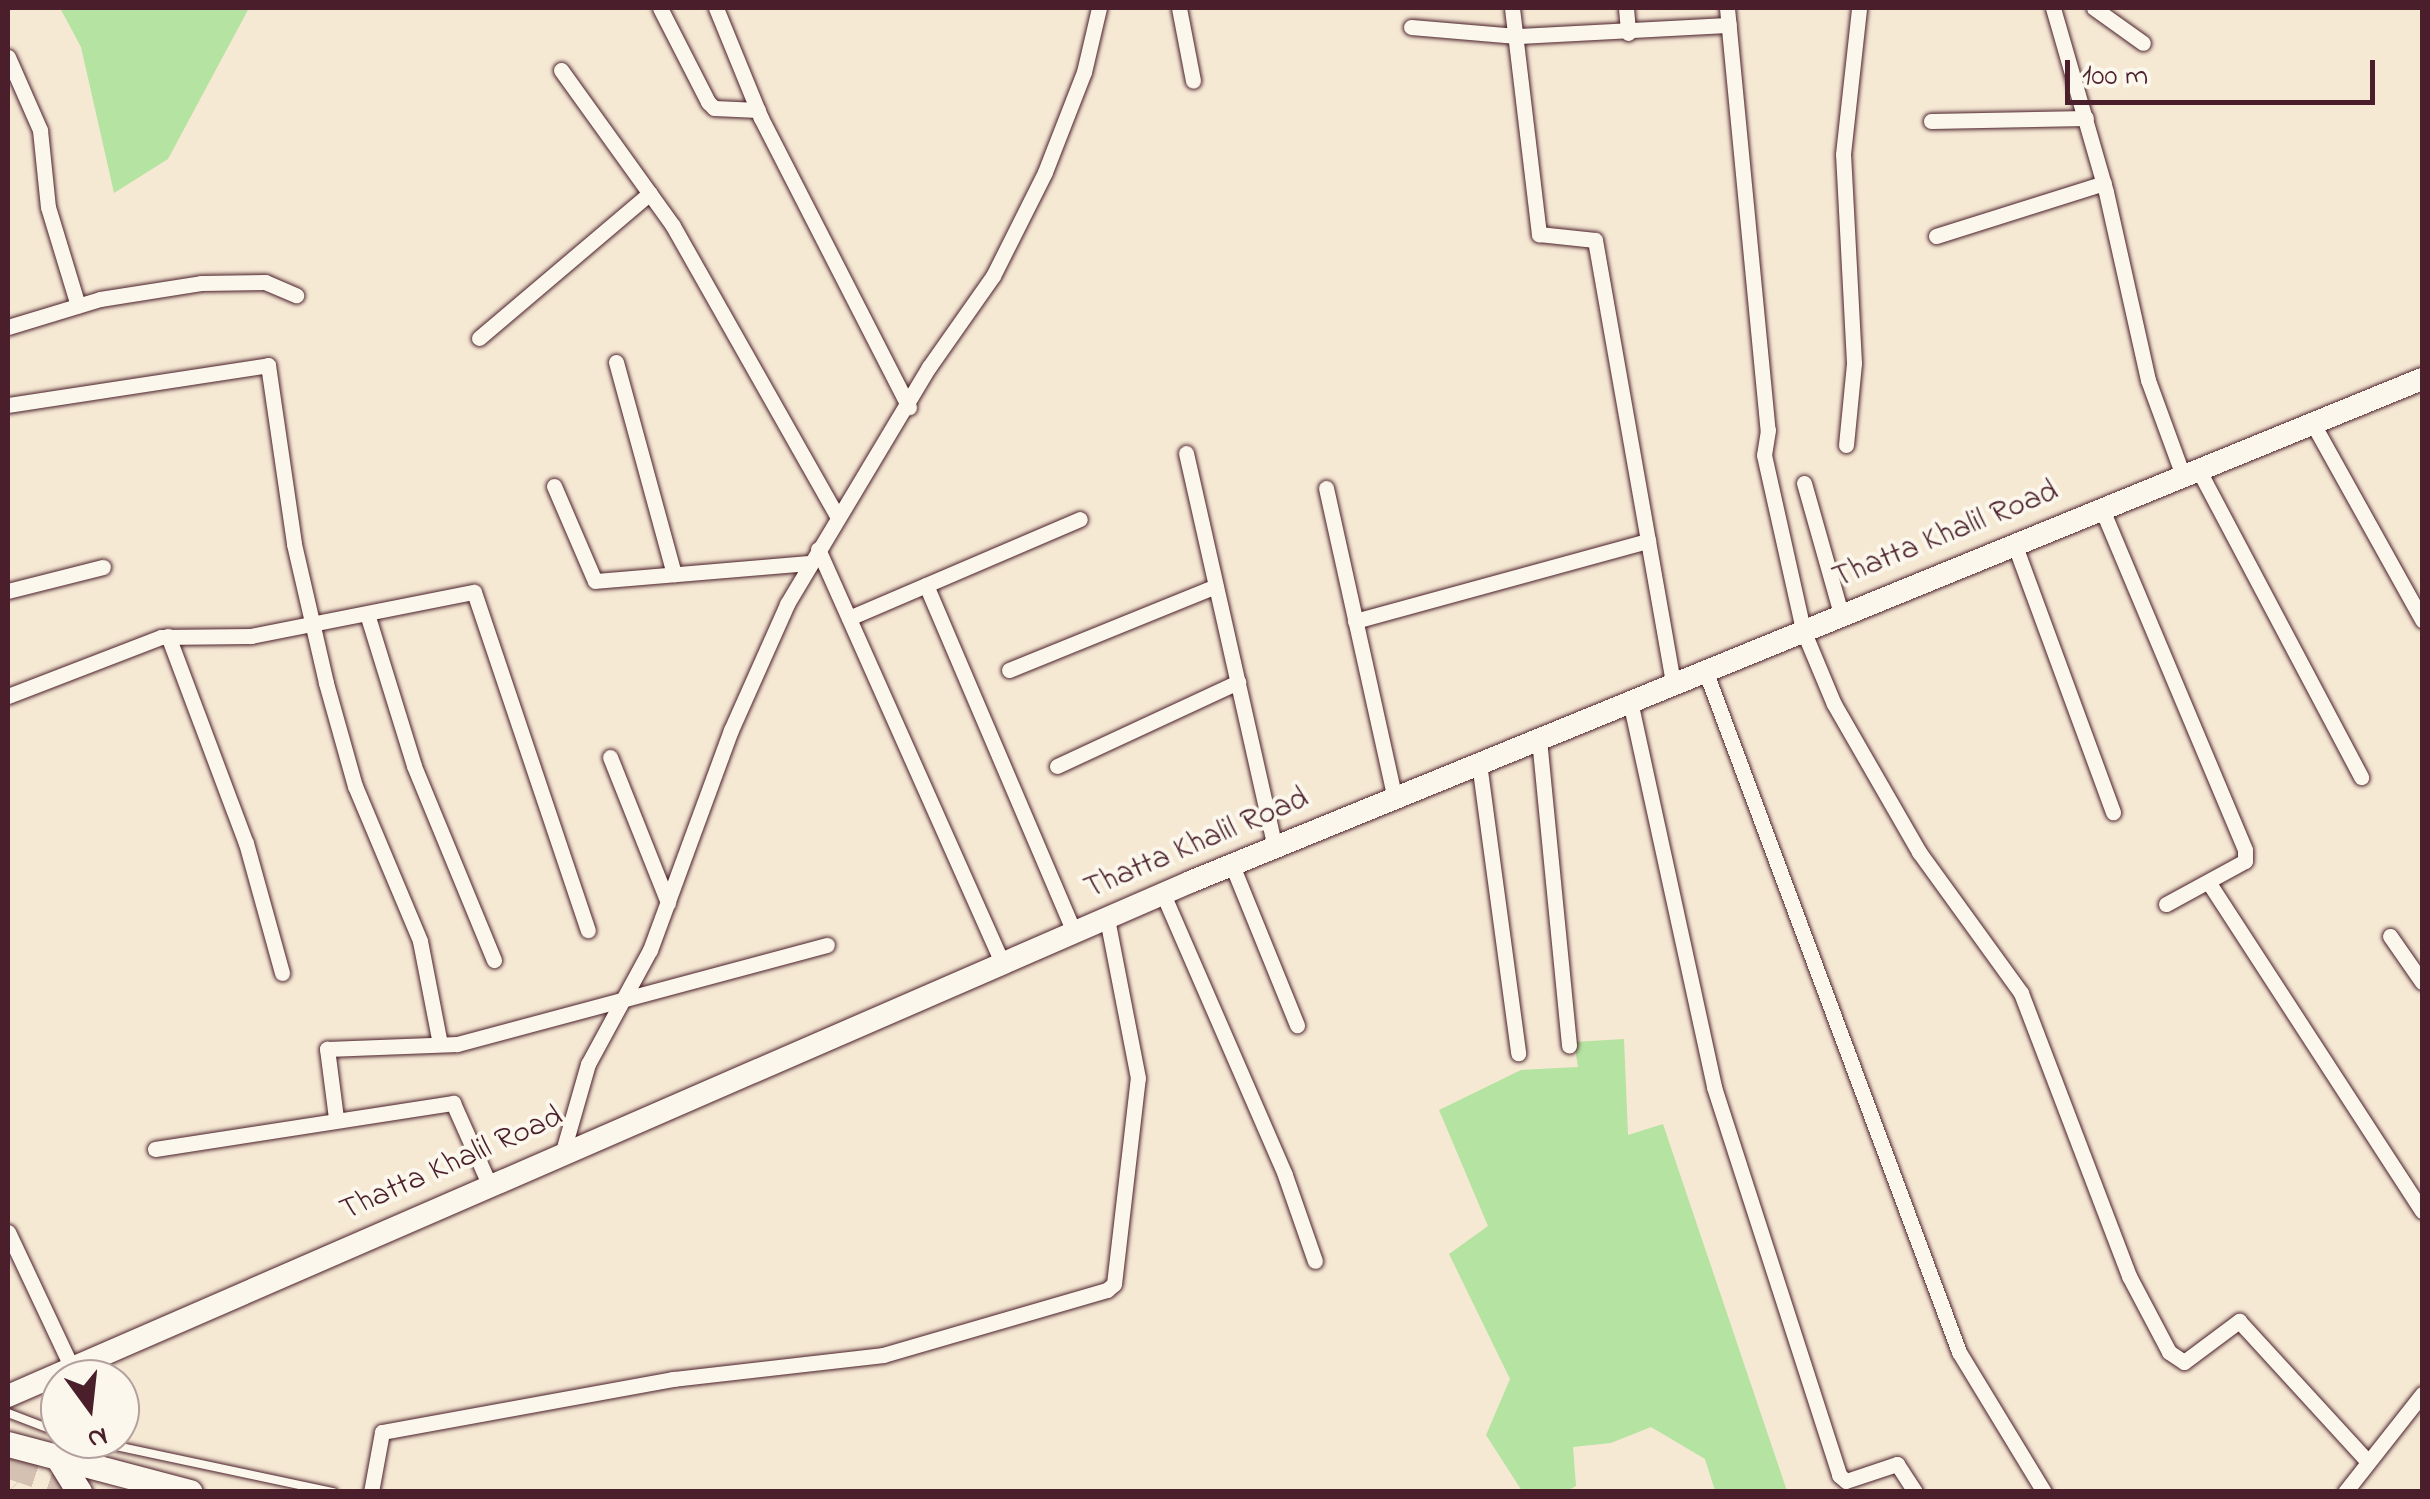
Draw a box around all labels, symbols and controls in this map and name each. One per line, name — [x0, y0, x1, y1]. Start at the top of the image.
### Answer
scale bar — [2070, 40, 2380, 102]
text: 100 m — [2082, 55, 2148, 99]
street label: Thatta Khalil Road — [1828, 473, 2064, 599]
street label: Thatta Khalil Road — [1079, 780, 1315, 910]
street label: Thatta Khalil Road — [335, 1099, 569, 1231]
north arrow — [40, 1359, 140, 1459]
text: N — [83, 1414, 112, 1459]

